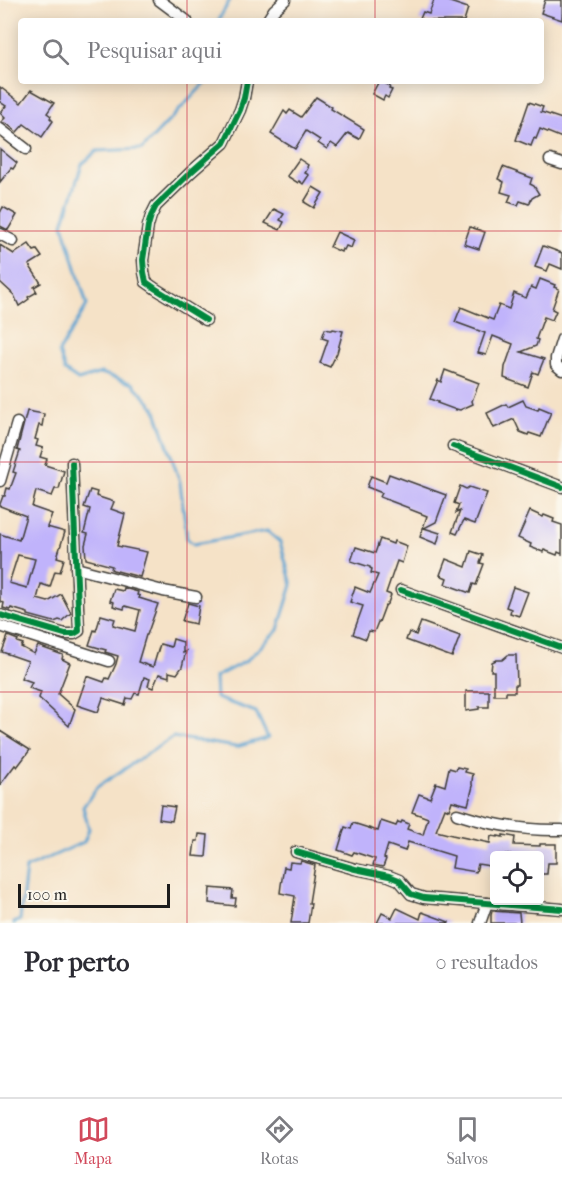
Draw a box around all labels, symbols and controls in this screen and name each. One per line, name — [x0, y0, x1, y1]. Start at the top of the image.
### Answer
search box — [18, 18, 544, 84]
icon: search — [39, 35, 72, 68]
text: Pesquisar aqui — [87, 38, 222, 64]
map controls — [490, 851, 544, 905]
button: locate — [490, 851, 544, 905]
scale bar — [18, 881, 170, 908]
text: 100 m — [27, 885, 67, 904]
text: Por perto — [24, 947, 129, 978]
text: 0 resultados — [435, 951, 538, 974]
tab: Mapa — [74, 1113, 112, 1168]
tab: Rotas — [260, 1113, 298, 1168]
tab: Salvos — [446, 1113, 488, 1168]

